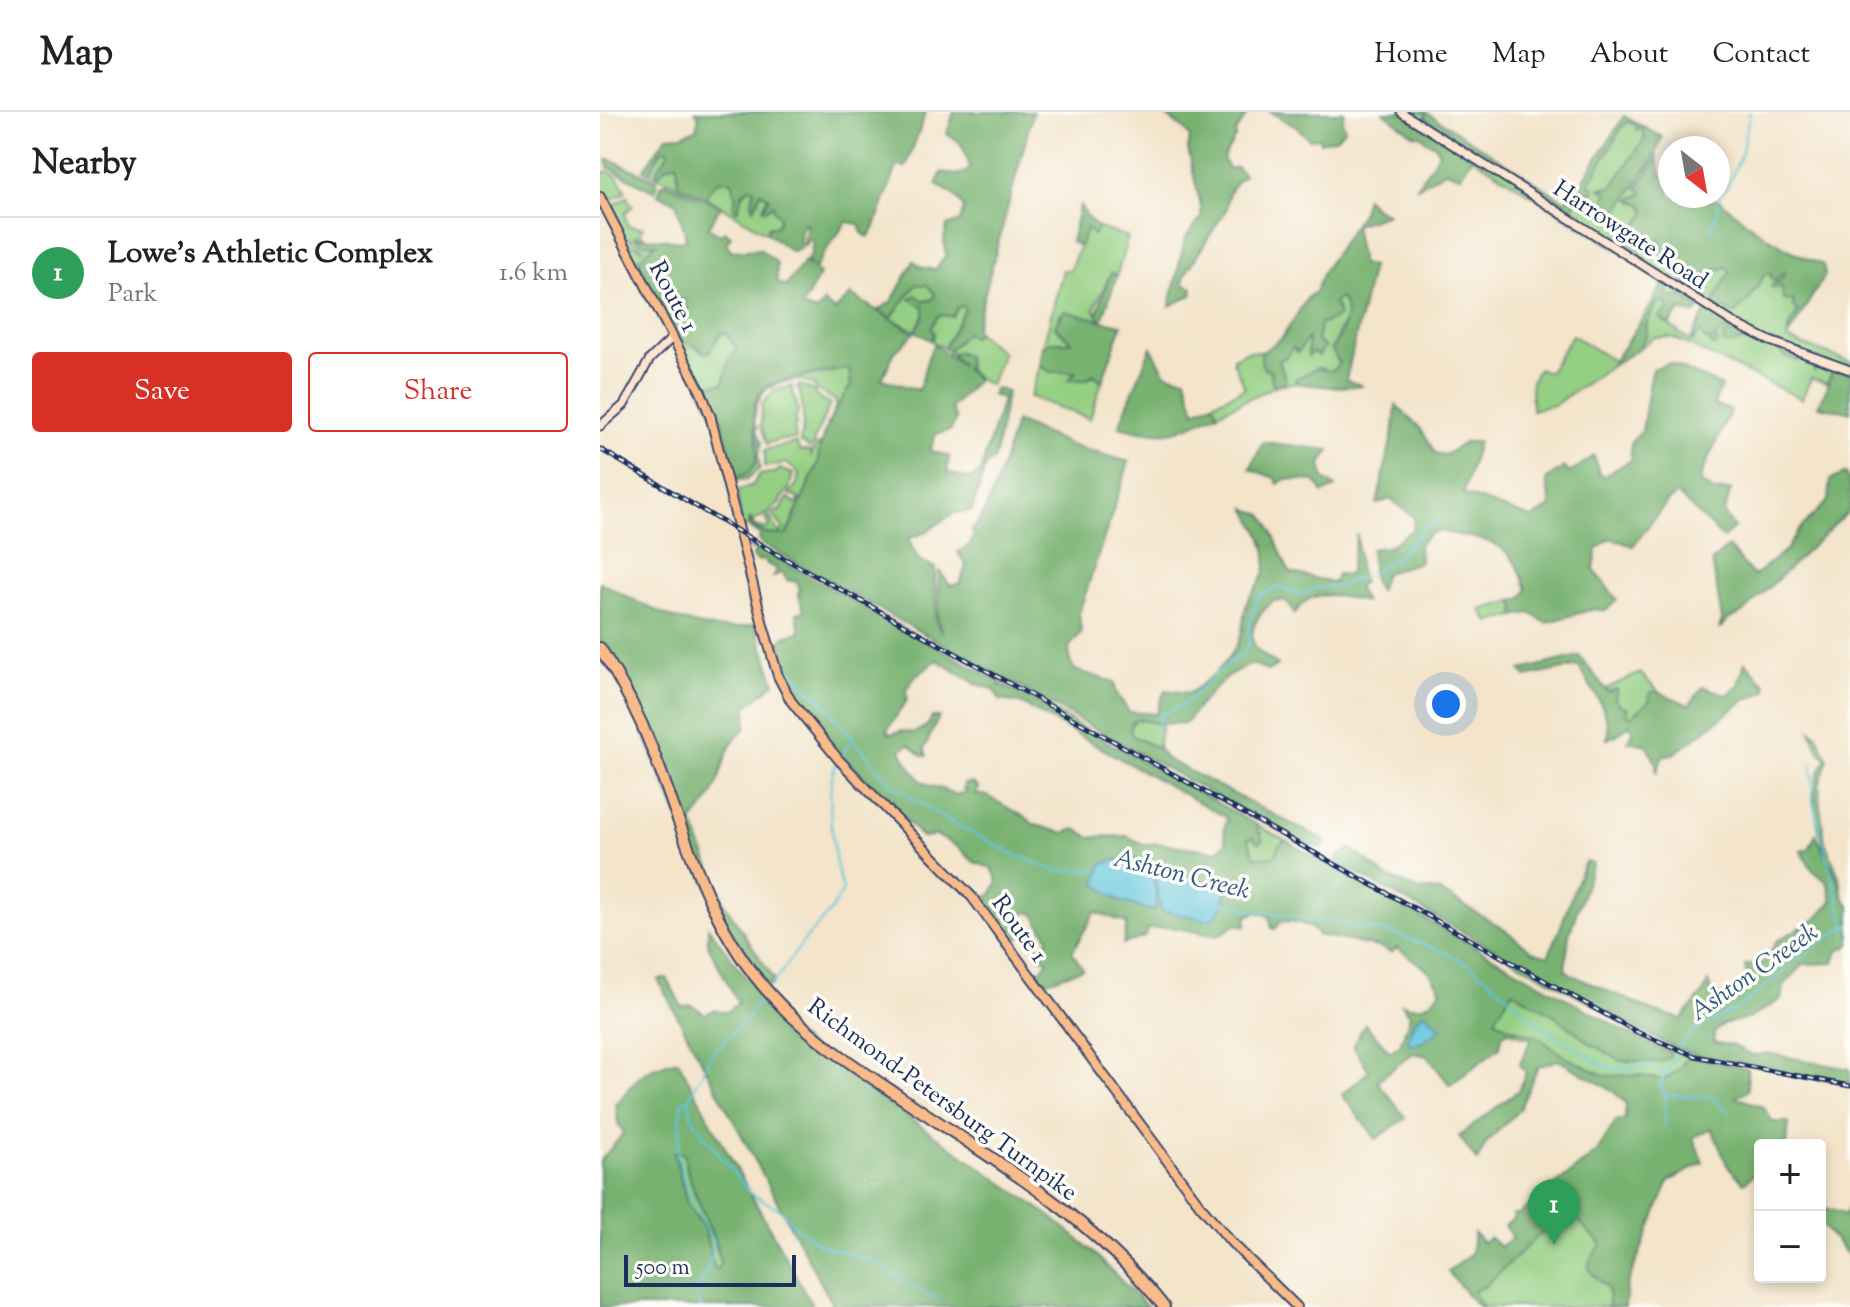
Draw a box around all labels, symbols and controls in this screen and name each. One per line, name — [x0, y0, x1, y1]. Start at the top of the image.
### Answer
text: Map — [40, 28, 113, 82]
text: Home — [1374, 35, 1448, 75]
text: Map — [1492, 35, 1546, 75]
text: About — [1590, 35, 1668, 75]
text: Contact — [1712, 35, 1810, 75]
north arrow — [1658, 136, 1730, 208]
text: Nearby — [32, 140, 137, 189]
street label: Harrowgate Road — [1546, 173, 1714, 299]
text: Lowe's Athletic Complex — [108, 233, 433, 276]
text: 1 — [54, 255, 62, 292]
text: 1.6 km — [499, 255, 568, 292]
street label: Route 1 — [639, 255, 705, 339]
text: Park — [108, 276, 158, 313]
button: Save — [32, 352, 292, 432]
button: Share — [308, 352, 568, 432]
your location — [1426, 684, 1466, 724]
water label: Ashton Creek — [1109, 841, 1254, 910]
street label: Route 1 — [982, 888, 1055, 970]
water label: Ashton Creeek — [1683, 915, 1827, 1031]
street label: Richmond-Petersburg Turnpike — [800, 991, 1084, 1210]
map controls — [1754, 1139, 1826, 1283]
button: + — [1754, 1139, 1826, 1211]
pin: 1 — [1528, 1179, 1580, 1245]
button: − — [1754, 1211, 1826, 1283]
scale bar — [624, 1251, 796, 1287]
text: 500 m — [636, 1253, 690, 1285]

